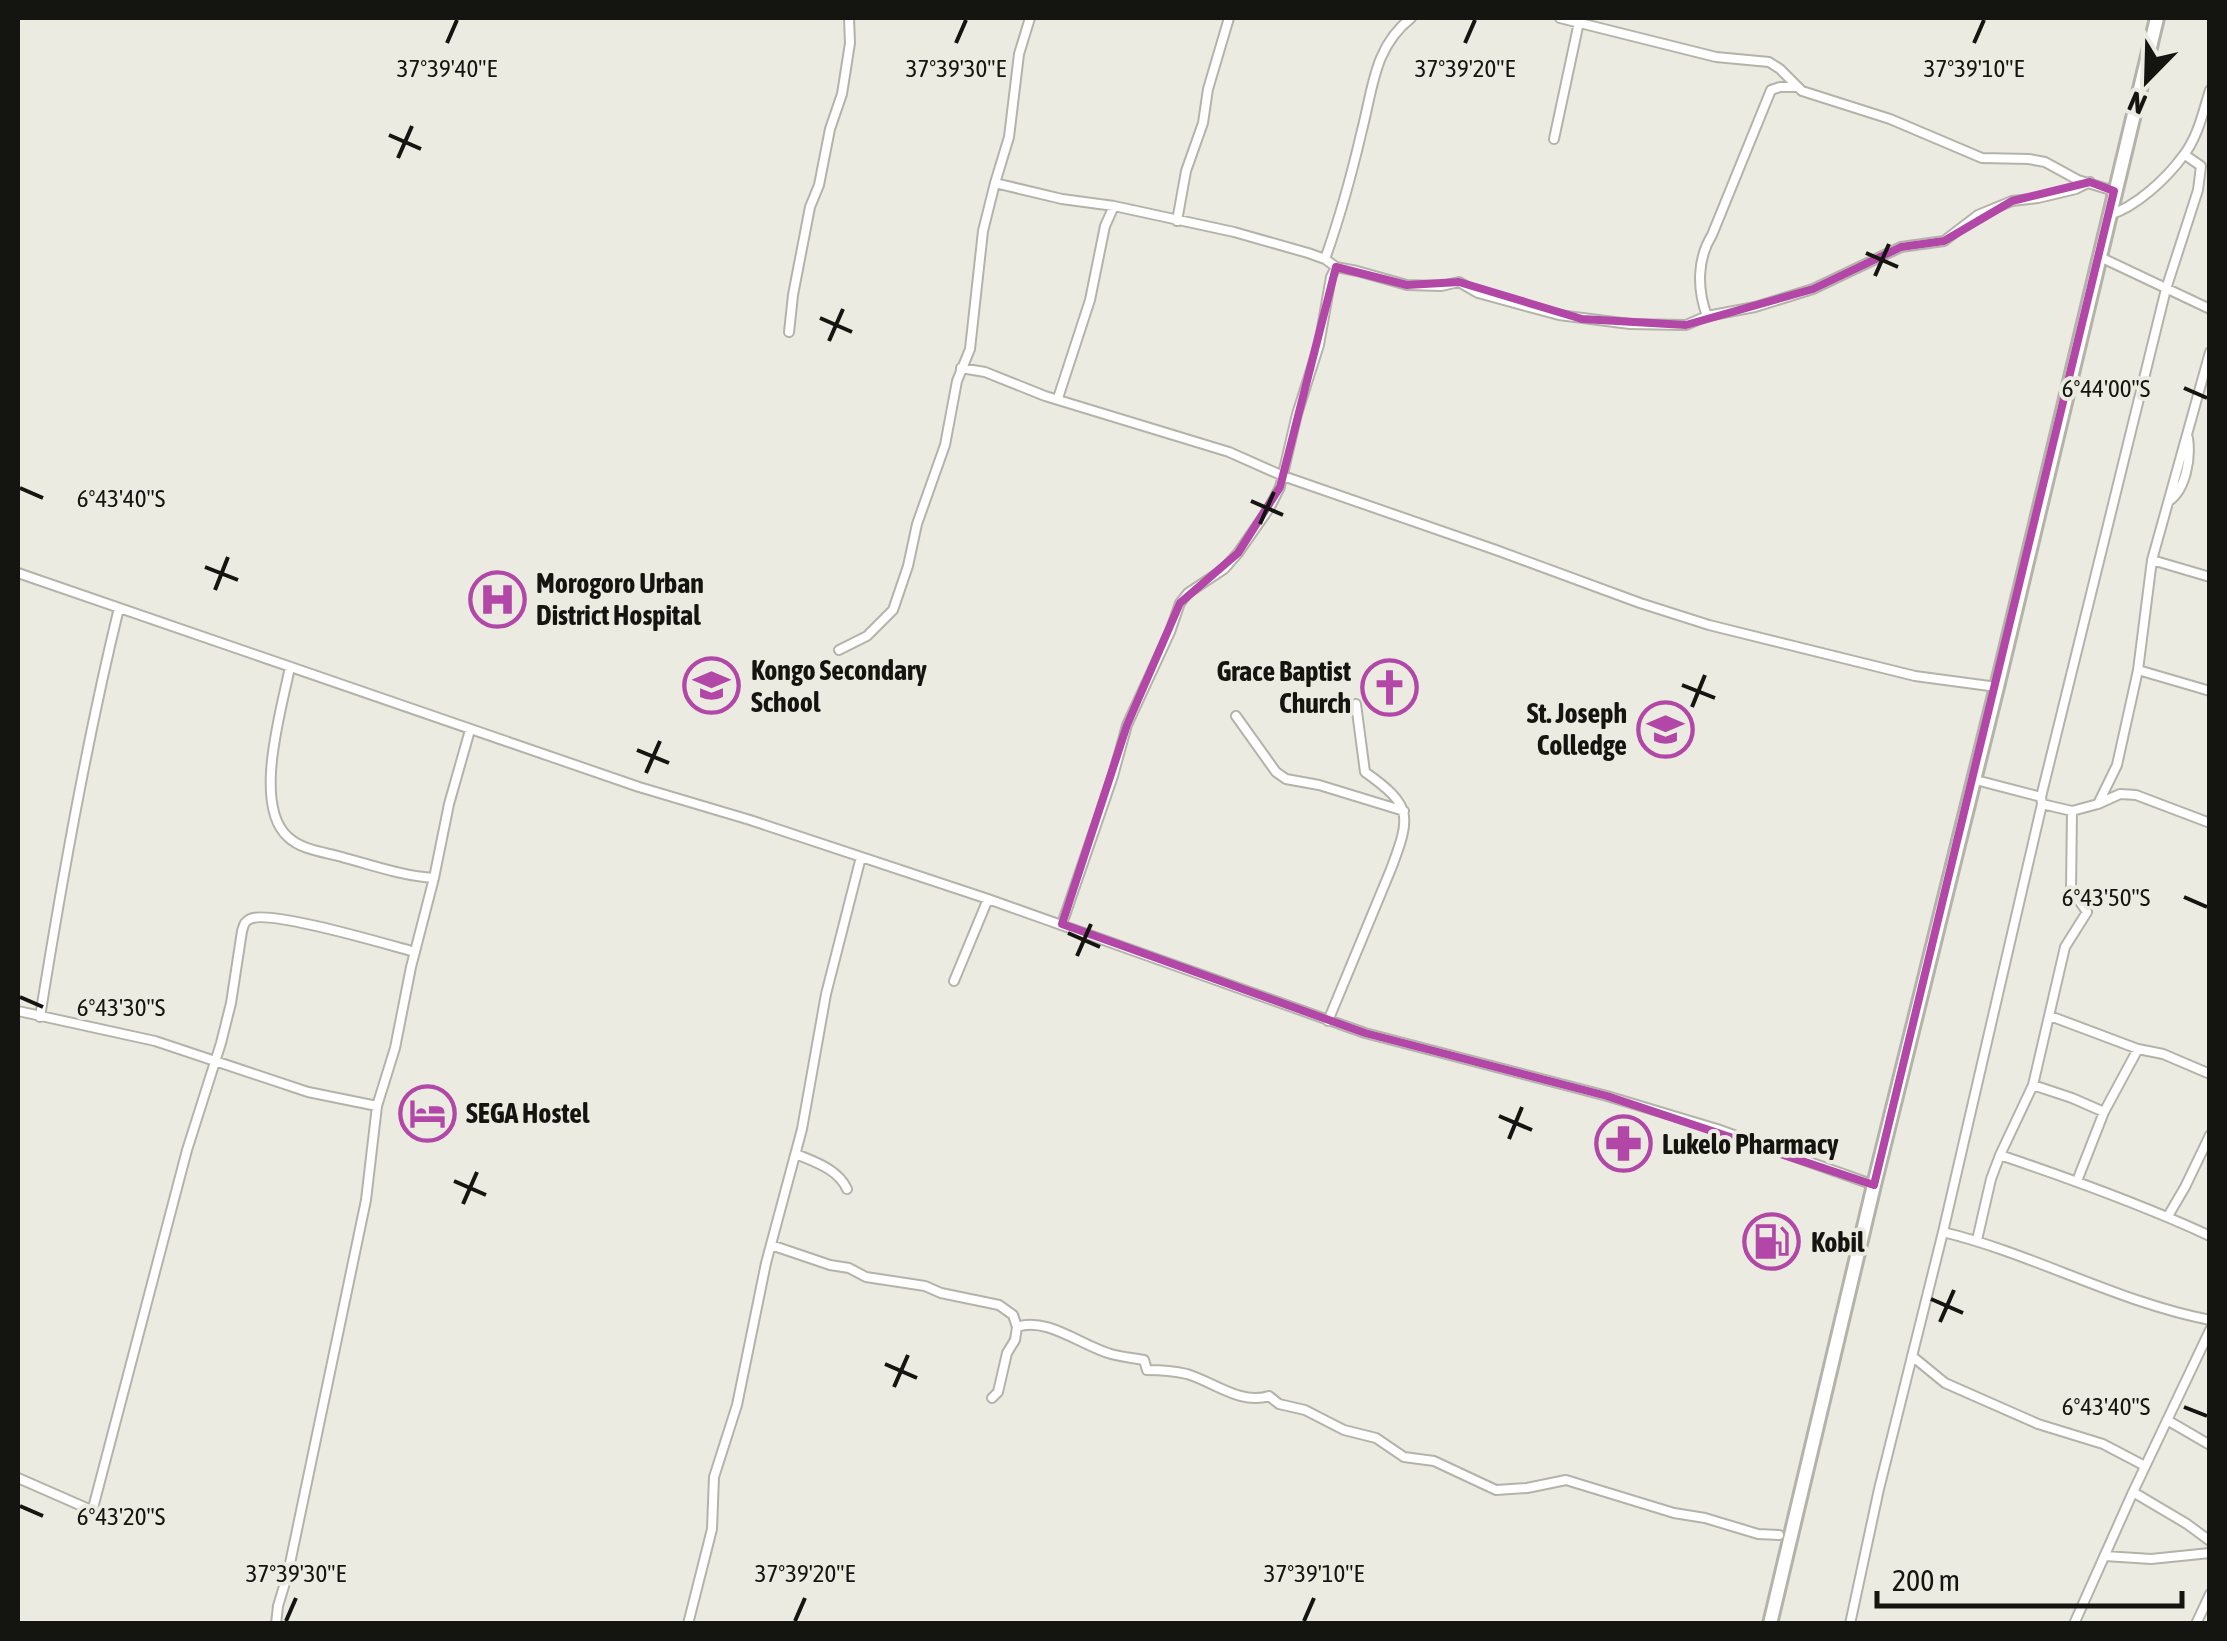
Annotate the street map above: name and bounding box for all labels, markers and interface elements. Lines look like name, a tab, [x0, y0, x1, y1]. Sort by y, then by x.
north arrow	[2097, 30, 2197, 130]
text: 37°39'40"E	[397, 54, 497, 82]
text: 37°39'30"E	[906, 54, 1006, 82]
text: 37°39'20"E	[1415, 54, 1515, 82]
text: 37°39'10"E	[1924, 54, 2024, 82]
text: N	[2123, 85, 2151, 121]
text: 6°44'00"S	[2062, 374, 2150, 402]
text: 6°43'40"S	[77, 484, 165, 512]
place label: Morogoro Urban District Hospital	[536, 567, 704, 631]
hospital icon: Morogoro Urban District Hospital	[467, 569, 527, 629]
place label: Kongo Secondary School	[751, 654, 927, 718]
place label: Grace Baptist Church	[1217, 655, 1351, 719]
school or university icon: Kongo Secondary School	[682, 656, 742, 716]
church icon: Grace Baptist Church	[1360, 657, 1420, 717]
place label: St. Joseph Colledge	[1527, 697, 1627, 761]
school or university icon: St. Joseph Colledge	[1636, 699, 1696, 759]
text: 6°43'50"S	[2062, 883, 2150, 911]
text: 6°43'30"S	[77, 993, 165, 1021]
hotel icon: SEGA Hostel	[397, 1083, 457, 1143]
place label: SEGA Hostel	[466, 1097, 590, 1129]
pharmacy icon: Lukelo Pharmacy	[1593, 1114, 1653, 1174]
place label: Lukelo Pharmacy	[1662, 1128, 1839, 1160]
fuel station icon: Kobil	[1742, 1212, 1802, 1272]
place label: Kobil	[1811, 1226, 1865, 1258]
text: 6°43'40"S	[2062, 1392, 2150, 1420]
text: 6°43'20"S	[77, 1502, 165, 1530]
scale bar	[1877, 1546, 2182, 1608]
text: 37°39'30"E	[246, 1559, 346, 1587]
text: 37°39'20"E	[755, 1559, 855, 1587]
text: 37°39'10"E	[1264, 1559, 1364, 1587]
text: 200 m	[1892, 1563, 1960, 1597]

